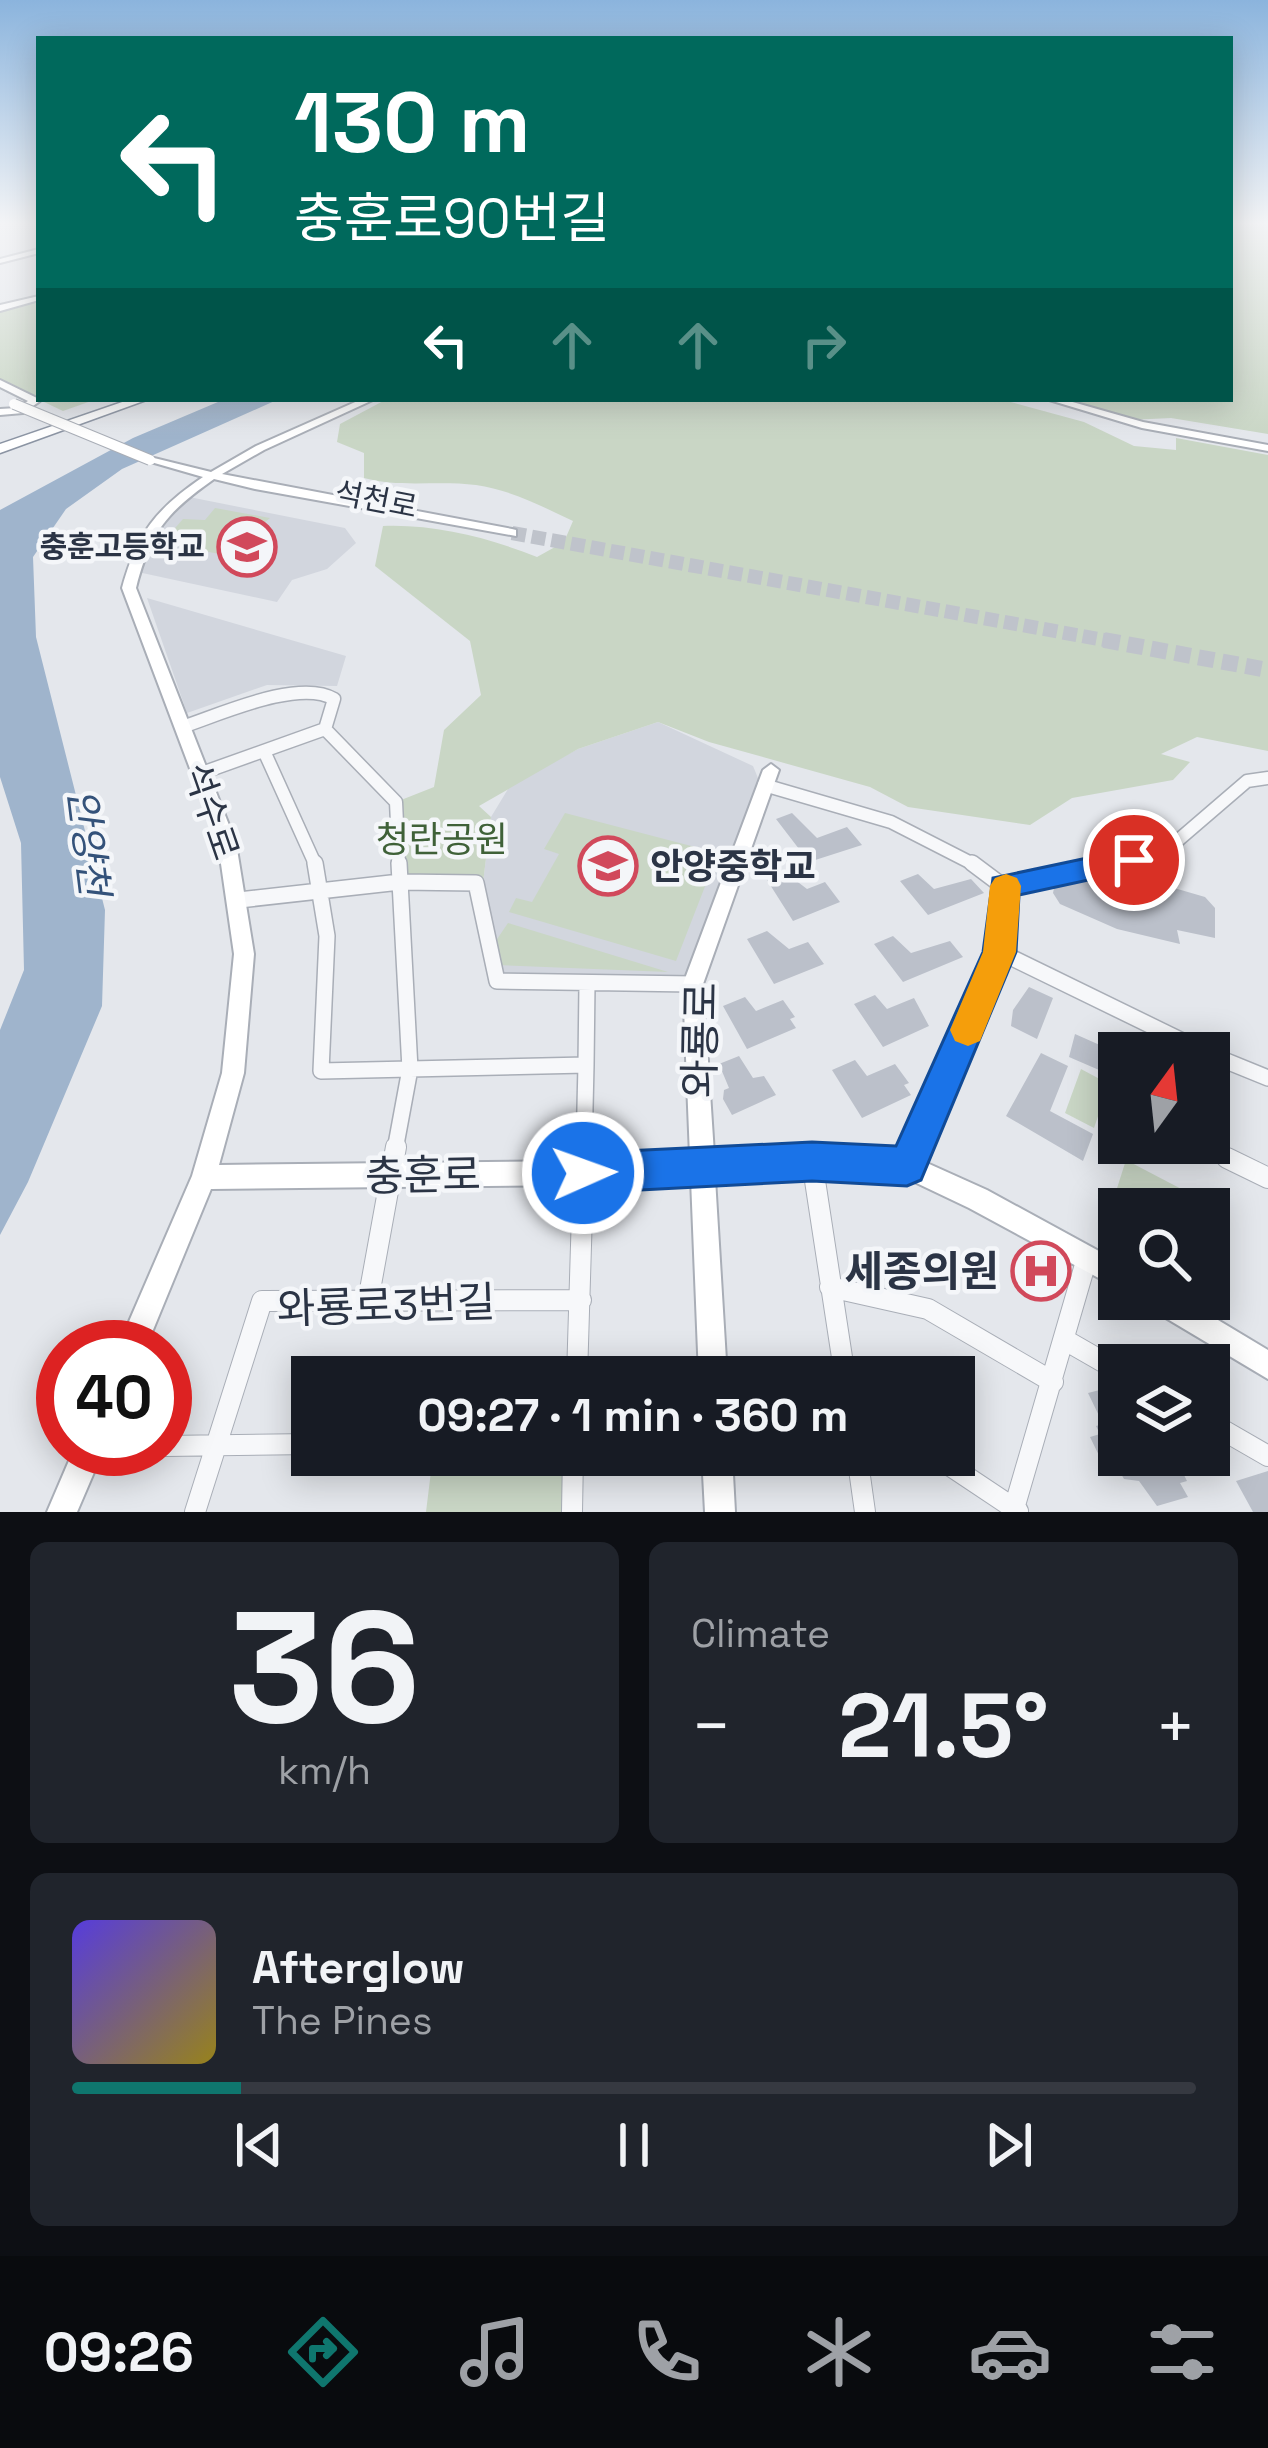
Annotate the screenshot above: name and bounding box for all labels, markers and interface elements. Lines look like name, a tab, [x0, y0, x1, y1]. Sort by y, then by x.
text: 130 m	[294, 69, 531, 177]
icon: left	[96, 84, 252, 240]
text: 충훈로90번길	[294, 184, 610, 253]
icon: left	[413, 312, 479, 378]
icon: ahead	[539, 312, 605, 378]
icon: ahead	[665, 312, 731, 378]
icon: right	[791, 312, 857, 378]
street label: 석천로	[332, 472, 420, 527]
school or university icon: 충훈고등학교	[216, 516, 278, 578]
place label: 충훈고등학교	[39, 527, 205, 566]
street label: 석수로	[173, 757, 249, 866]
water label: 안양천	[58, 786, 120, 903]
pin	[1083, 809, 1185, 911]
park label: 청란공원	[376, 817, 508, 863]
icon: arrive	[1101, 827, 1167, 893]
school or university icon: 안양중학교	[577, 835, 639, 897]
place label: 안양중학교	[650, 844, 816, 890]
street label: 와룡로	[673, 982, 728, 1098]
north arrow	[1098, 1032, 1230, 1164]
map controls	[1098, 1032, 1230, 1476]
position arrow	[520, 1110, 646, 1236]
street label: 충훈로	[365, 1148, 481, 1203]
button: search	[1098, 1188, 1230, 1320]
hospital icon: 세종의원	[1010, 1240, 1072, 1302]
place label: 세종의원	[844, 1245, 999, 1298]
street label: 와룡로3번길	[276, 1275, 496, 1336]
speed limit sign: 40	[36, 1320, 192, 1476]
button: layers	[1098, 1344, 1230, 1476]
text: 09:27 · 1 min · 360 m	[417, 1387, 849, 1444]
text: 36	[229, 1568, 420, 1768]
text: Climate	[691, 1609, 830, 1658]
text: 21.5°	[838, 1668, 1049, 1783]
text: −	[691, 1684, 732, 1768]
text: +	[1155, 1684, 1196, 1768]
text: km/h	[278, 1746, 371, 1795]
text: Afterglow	[252, 1939, 465, 1996]
text: The Pines	[252, 1996, 433, 2045]
icon: previous	[226, 2112, 292, 2178]
icon: pause	[601, 2112, 667, 2178]
icon: next	[976, 2112, 1042, 2178]
icon: directions	[281, 2310, 365, 2394]
icon: music	[453, 2310, 537, 2394]
icon: phone	[625, 2310, 709, 2394]
icon: climate	[797, 2310, 881, 2394]
icon: car	[968, 2310, 1052, 2394]
icon: filters	[1140, 2310, 1224, 2394]
text: 09:26	[44, 2318, 194, 2387]

